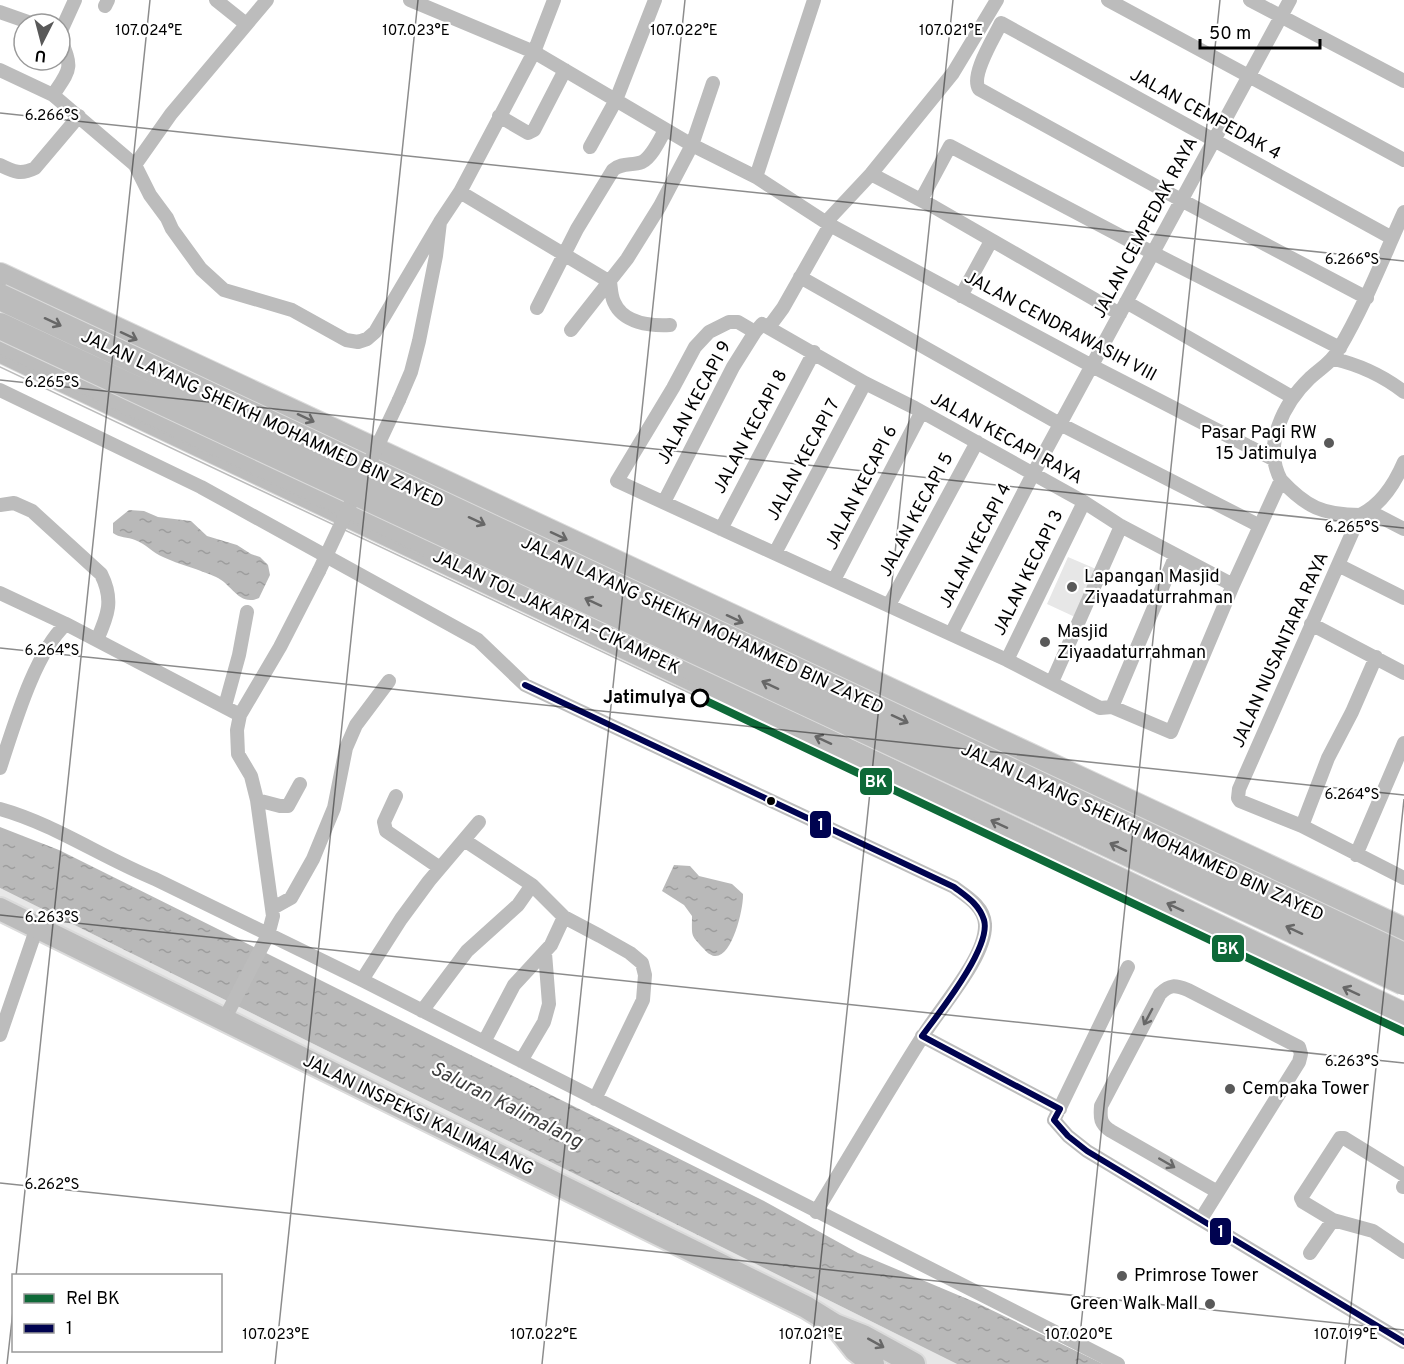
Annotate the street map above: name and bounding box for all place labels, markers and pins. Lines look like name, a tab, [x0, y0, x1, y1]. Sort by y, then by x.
place label: Pasar Pagi RW 15 Jatimulya	[1201, 422, 1317, 466]
marker: Pasar Pagi RW 15 Jatimulya	[1322, 436, 1336, 450]
place label: Lapangan Masjid Ziyaadaturrahman	[1084, 566, 1233, 610]
marker: Lapangan Masjid Ziyaadaturrahman	[1065, 580, 1079, 594]
place label: Masjid Ziyaadaturrahman	[1057, 621, 1206, 665]
marker: Masjid Ziyaadaturrahman	[1038, 635, 1052, 649]
place label: Jatimulya	[603, 687, 686, 710]
marker: Jatimulya	[691, 689, 709, 707]
unlabelled marker	[765, 795, 777, 807]
place label: Cempaka Tower	[1242, 1078, 1369, 1101]
marker: Cempaka Tower	[1223, 1082, 1237, 1096]
place label: Primrose Tower	[1134, 1265, 1258, 1288]
marker: Primrose Tower	[1115, 1269, 1129, 1283]
place label: Green Walk Mall	[1070, 1293, 1198, 1316]
marker: Green Walk Mall	[1203, 1297, 1217, 1311]

